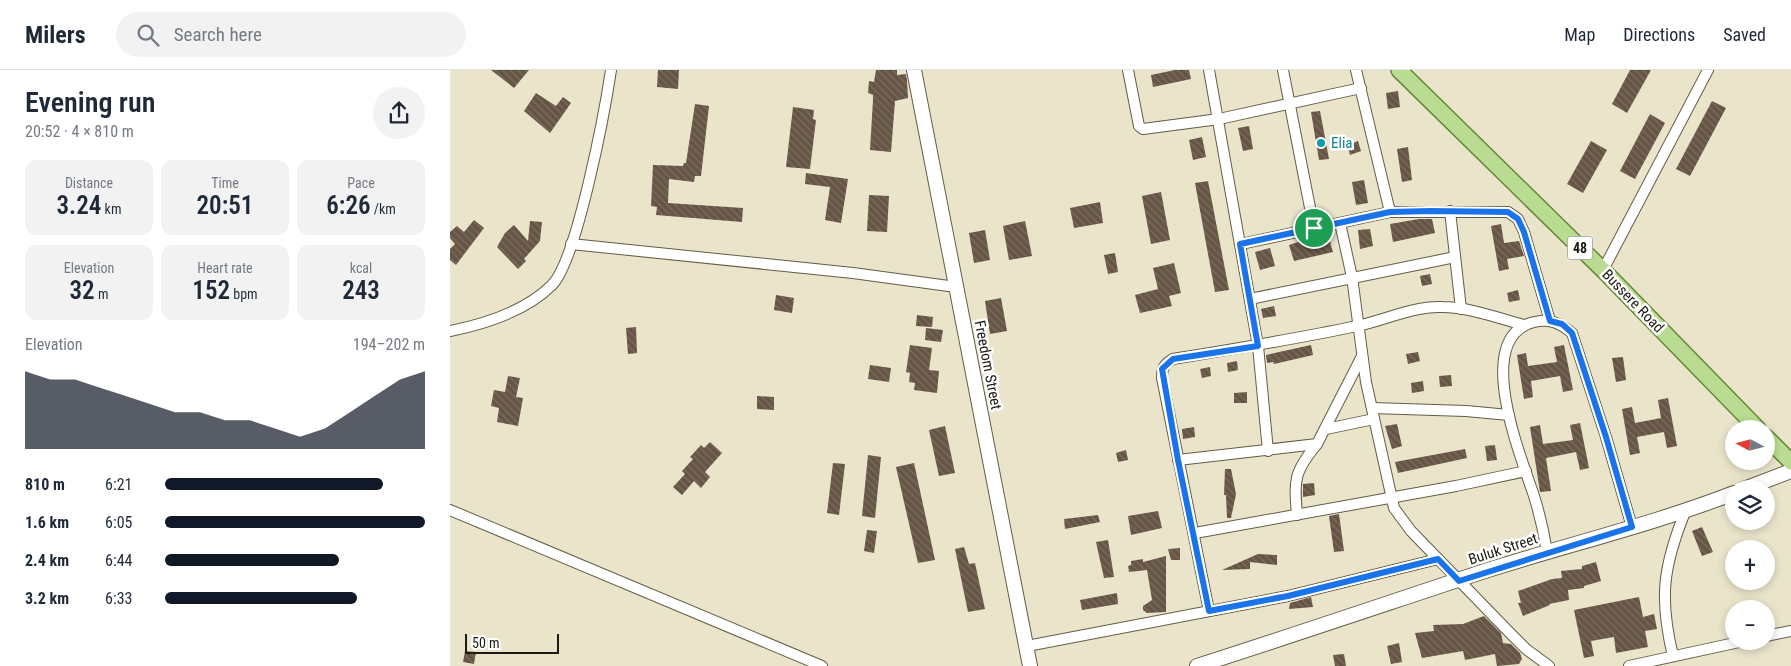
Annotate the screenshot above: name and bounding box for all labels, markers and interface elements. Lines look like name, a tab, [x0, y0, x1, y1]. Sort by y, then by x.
search box	[116, 12, 466, 57]
text: Milers	[25, 21, 86, 49]
icon: search	[134, 21, 162, 49]
text: Search here	[174, 23, 262, 46]
text: Map	[1564, 24, 1595, 45]
text: Directions	[1623, 24, 1695, 45]
text: Saved	[1723, 24, 1766, 45]
text: Evening run	[25, 86, 155, 119]
button: share	[373, 87, 425, 139]
text: 20:52 · 4 × 810 m	[25, 122, 134, 141]
place label: Elia	[1331, 134, 1353, 152]
marker: Elia	[1315, 137, 1327, 149]
text: Distance	[65, 175, 113, 191]
text: Time	[211, 175, 239, 191]
text: Pace	[347, 175, 375, 191]
text: 3.24	[57, 191, 101, 220]
text: 20:51	[197, 191, 253, 220]
text: 6:26	[326, 191, 371, 220]
text: km	[101, 201, 121, 217]
text: /km	[371, 201, 396, 217]
pin	[1293, 207, 1335, 249]
icon: arrive	[1300, 214, 1328, 242]
road number: 48	[1568, 237, 1592, 260]
text: Elevation	[64, 260, 114, 276]
text: Heart rate	[197, 260, 253, 276]
text: kcal	[350, 260, 372, 276]
street label: Bussere Road	[1598, 266, 1668, 336]
text: 32	[70, 276, 95, 305]
text: 152	[192, 276, 230, 305]
text: 243	[342, 276, 380, 305]
text: m	[95, 286, 108, 302]
text: bpm	[230, 286, 258, 302]
street label: Freedom Street	[971, 319, 1005, 411]
text: Elevation	[25, 335, 83, 354]
text: 194–202 m	[353, 335, 425, 354]
north arrow	[1725, 420, 1775, 470]
map controls	[1725, 420, 1775, 650]
text: 810 m	[25, 475, 65, 494]
text: 6:21	[105, 475, 132, 494]
button: layers	[1725, 480, 1775, 530]
text: 1.6 km	[25, 513, 69, 532]
text: 6:05	[105, 513, 132, 532]
street label: Buluk Street	[1466, 529, 1540, 569]
button: +	[1725, 540, 1775, 590]
text: 2.4 km	[25, 551, 69, 570]
text: 6:44	[105, 551, 132, 570]
text: 3.2 km	[25, 589, 69, 608]
text: 6:33	[105, 589, 132, 608]
button: −	[1725, 600, 1775, 650]
scale bar	[465, 631, 559, 654]
text: 50 m	[472, 635, 500, 651]

